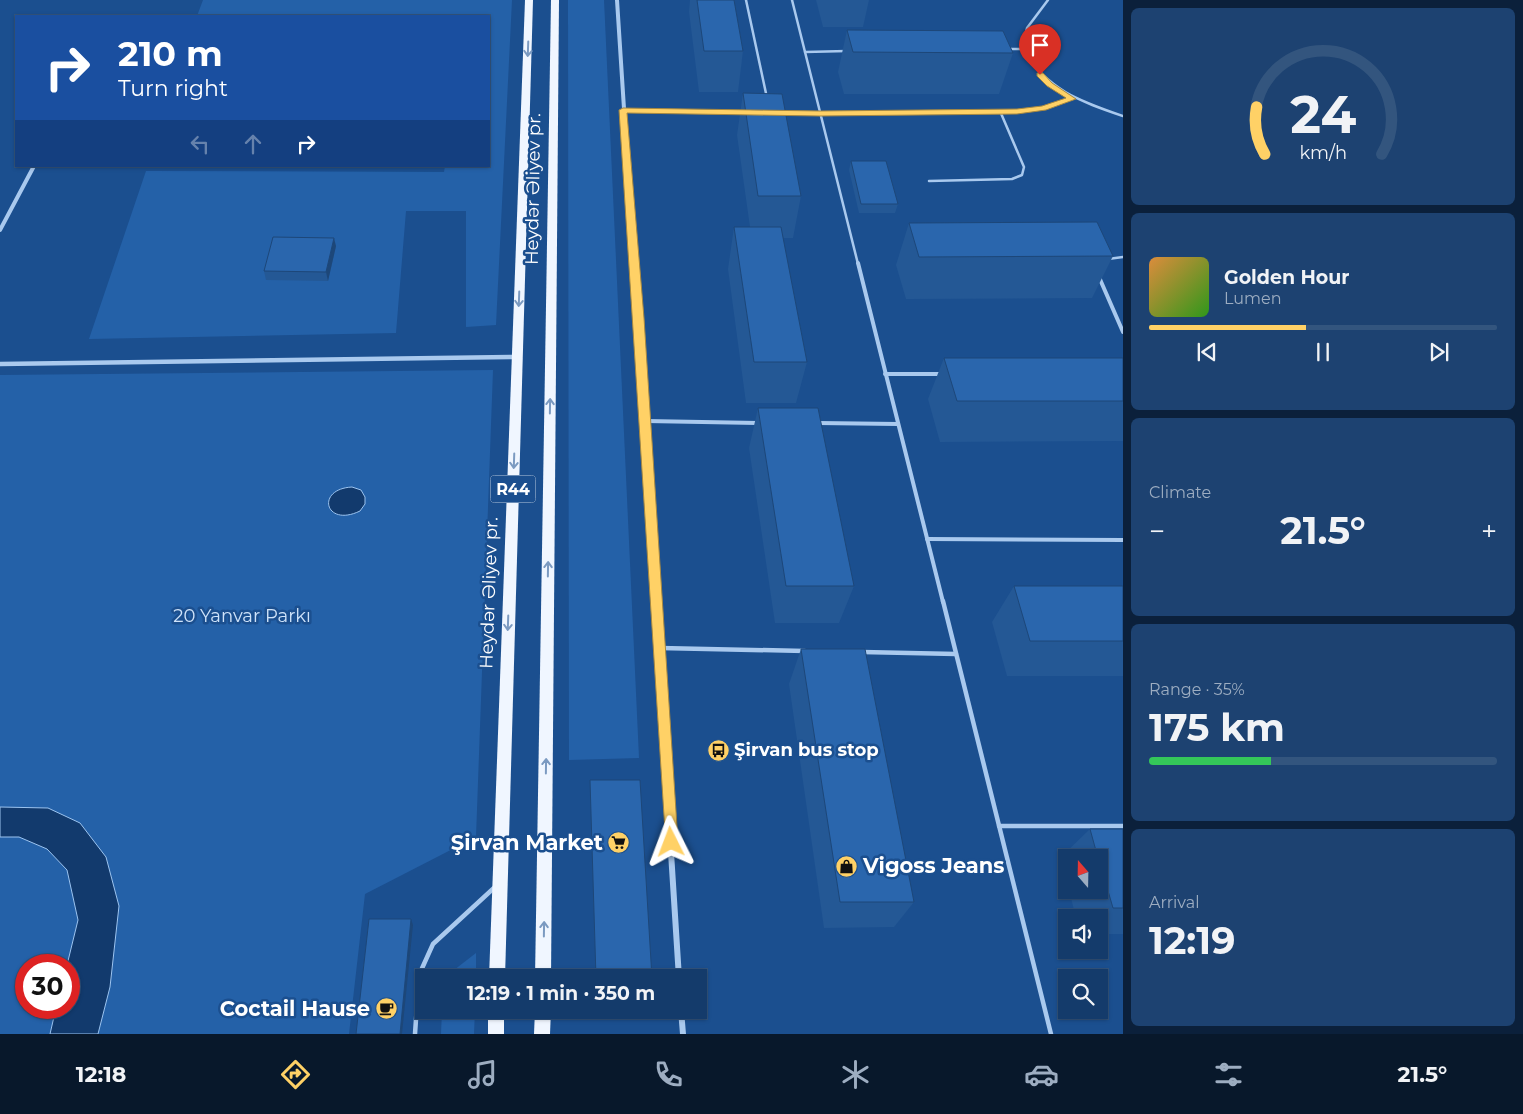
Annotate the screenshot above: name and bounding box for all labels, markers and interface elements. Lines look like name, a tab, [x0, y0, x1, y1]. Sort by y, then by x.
pin	[1019, 24, 1061, 75]
icon: arrive	[1026, 31, 1054, 59]
text: 210 m	[118, 32, 223, 75]
icon: right	[35, 35, 100, 100]
one-way arrow	[523, 40, 532, 56]
text: Turn right	[118, 75, 228, 102]
text: 24	[1290, 83, 1356, 146]
street label: Heydər Əliyev pr.	[521, 113, 545, 265]
icon: left	[186, 130, 214, 158]
icon: ahead	[239, 130, 267, 158]
icon: right	[292, 130, 320, 158]
text: km/h	[1299, 142, 1347, 163]
text: Golden Hour	[1224, 266, 1350, 289]
text: Lumen	[1224, 289, 1282, 308]
one-way arrow	[514, 290, 524, 306]
icon: previous	[1193, 338, 1221, 366]
icon: pause	[1309, 338, 1337, 366]
icon: next	[1425, 338, 1453, 366]
one-way arrow	[546, 399, 555, 415]
one-way arrow	[509, 453, 518, 469]
road number: R44	[490, 476, 536, 502]
text: Climate	[1149, 483, 1211, 502]
text: 21.5°	[1280, 507, 1366, 554]
text: −	[1149, 514, 1165, 548]
text: +	[1481, 514, 1497, 548]
street label: Heydər Əliyev pr.	[475, 517, 503, 669]
one-way arrow	[544, 561, 553, 577]
park label: 20 Yanvar Parkı	[173, 605, 311, 627]
one-way arrow	[504, 615, 513, 631]
text: Range · 35%	[1149, 680, 1245, 699]
text: 175 km	[1149, 704, 1285, 751]
bus stop icon: Şirvan bus stop	[706, 738, 730, 762]
place label: Şirvan bus stop	[734, 739, 879, 761]
one-way arrow	[541, 759, 551, 775]
position arrow	[644, 815, 696, 867]
place label: Şirvan Market	[451, 830, 603, 855]
supermarket icon: Şirvan Market	[607, 831, 631, 855]
north arrow	[1058, 849, 1108, 899]
map controls	[1058, 849, 1108, 1019]
place label: Vigoss Jeans	[862, 853, 1005, 878]
shop icon: Vigoss Jeans	[835, 854, 859, 878]
text: Arrival	[1149, 893, 1199, 912]
button: sound	[1058, 909, 1108, 959]
text: 12:19	[1149, 917, 1235, 964]
one-way arrow	[539, 921, 549, 938]
speed limit sign: 30	[15, 954, 80, 1019]
button: search	[1058, 969, 1108, 1019]
text: 12:19 · 1 min · 350 m	[467, 982, 655, 1005]
place label: Coctail Hause	[220, 996, 370, 1021]
cafe icon: Coctail Hause	[374, 997, 398, 1021]
icon: directions	[278, 1057, 313, 1092]
icon: music	[465, 1057, 500, 1092]
icon: phone	[651, 1057, 686, 1092]
icon: climate	[838, 1057, 873, 1092]
icon: car	[1024, 1057, 1059, 1092]
icon: filters	[1211, 1057, 1246, 1092]
text: 12:18	[76, 1061, 126, 1088]
text: 21.5°	[1398, 1061, 1447, 1088]

